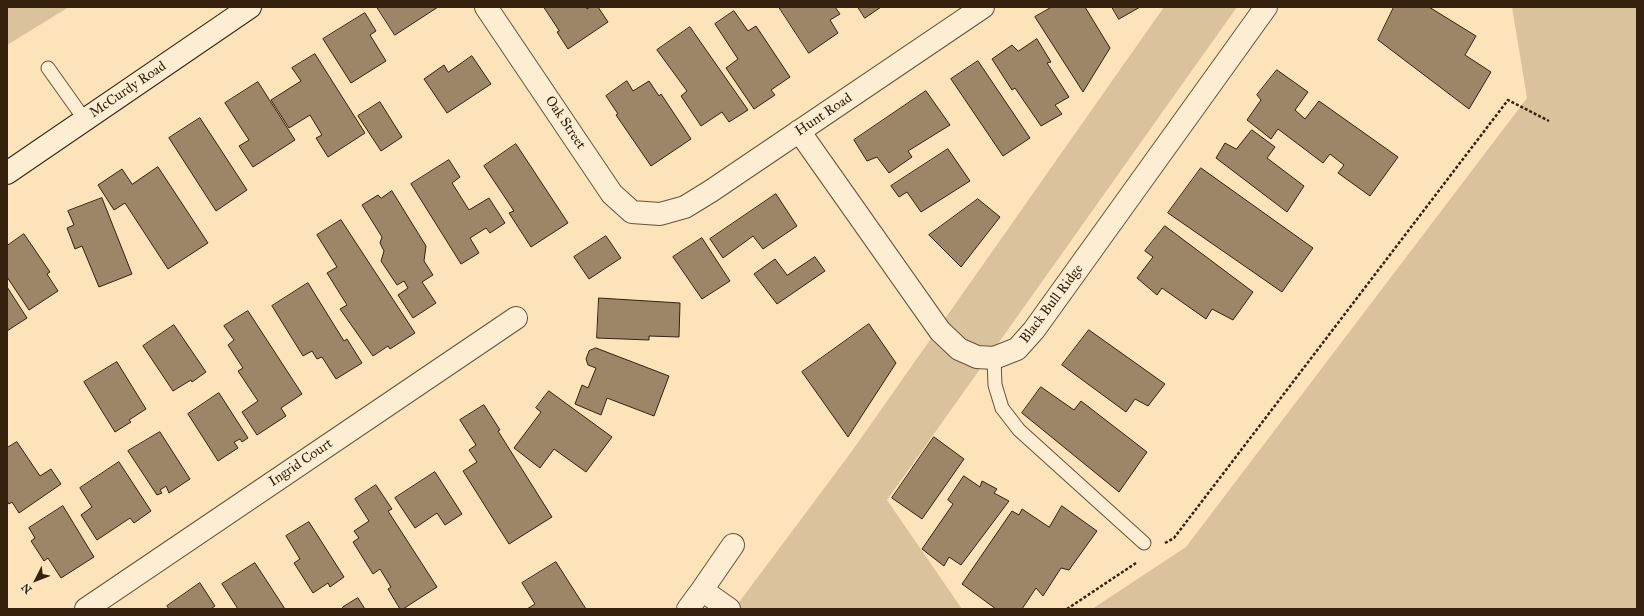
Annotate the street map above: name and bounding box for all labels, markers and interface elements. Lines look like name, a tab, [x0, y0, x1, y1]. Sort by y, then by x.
street label: McCurdy Road	[87, 58, 169, 122]
street label: Hunt Road	[792, 90, 856, 140]
street label: Oak Street	[541, 93, 589, 153]
street label: Black Bull Ridge	[1017, 261, 1087, 347]
street label: Ingrid Court	[266, 435, 336, 491]
north arrow	[16, 560, 56, 600]
text: N	[19, 581, 35, 596]

